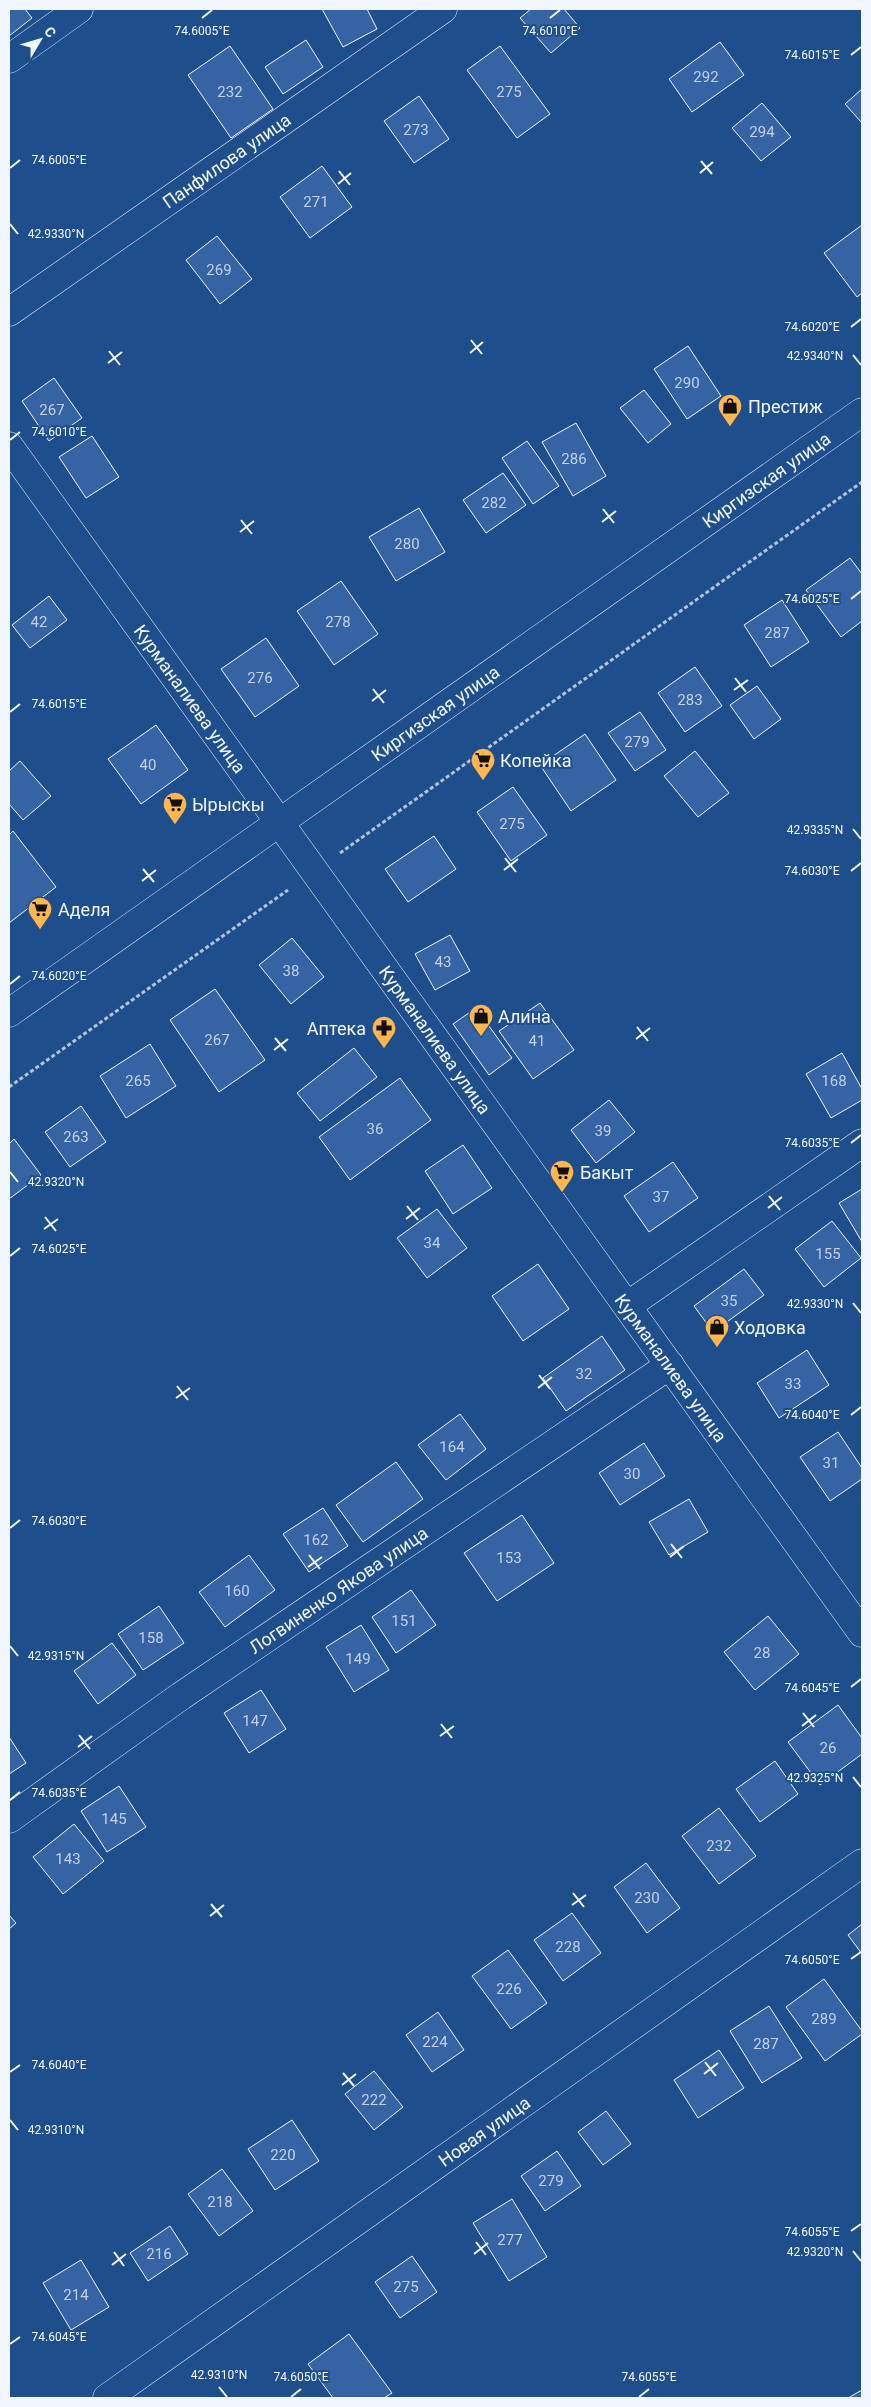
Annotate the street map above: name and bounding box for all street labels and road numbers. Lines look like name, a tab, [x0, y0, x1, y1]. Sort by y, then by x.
street label: Панфилова улица	[158, 108, 294, 212]
street label: Киргизская улица	[698, 427, 834, 532]
street label: Курманалиева улица	[130, 620, 251, 777]
street label: Киргизская улица	[367, 661, 503, 765]
street label: Курманалиева улица	[375, 961, 496, 1118]
street label: Курманалиева улица	[611, 1289, 732, 1446]
street label: Логвиненко Якова улица	[245, 1522, 431, 1658]
street label: Новая улица	[434, 2091, 534, 2170]

